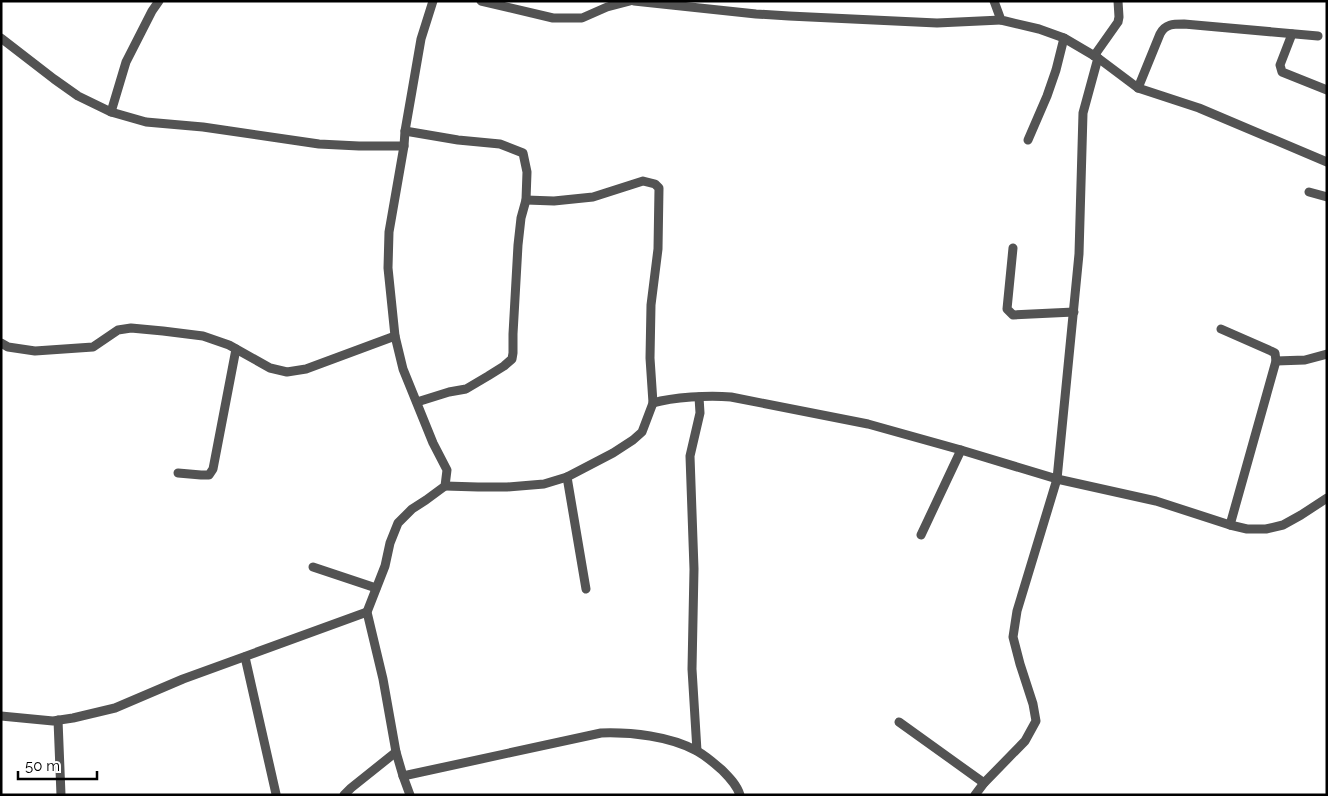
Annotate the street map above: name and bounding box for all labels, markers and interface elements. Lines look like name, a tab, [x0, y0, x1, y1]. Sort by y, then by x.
scale bar	[18, 748, 96, 780]
text: 50 m	[25, 757, 60, 775]

